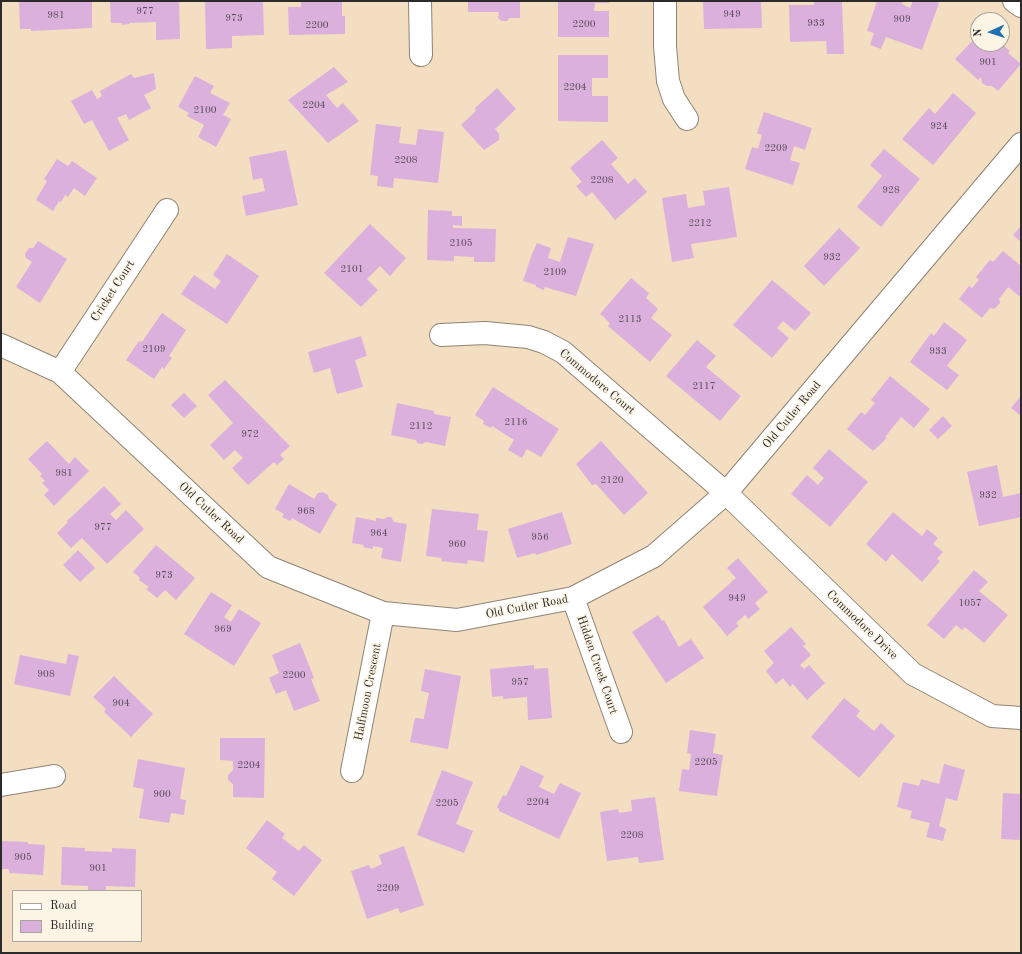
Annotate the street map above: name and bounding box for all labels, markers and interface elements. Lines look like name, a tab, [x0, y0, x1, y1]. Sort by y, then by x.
house number: 977	[136, 5, 154, 17]
house number: 949	[723, 8, 741, 20]
house number: 981	[47, 9, 65, 21]
house number: 973	[225, 12, 243, 24]
north arrow	[970, 12, 1010, 52]
house number: 909	[893, 13, 911, 25]
house number: 933	[807, 17, 825, 29]
house number: 2200	[572, 18, 596, 30]
house number: 2200	[305, 19, 329, 31]
text: N	[973, 28, 984, 37]
house number: 901	[979, 56, 997, 68]
house number: 2204	[563, 81, 587, 93]
house number: 2204	[302, 99, 326, 111]
house number: 2100	[193, 104, 217, 116]
house number: 924	[930, 120, 948, 132]
house number: 2209	[764, 142, 788, 154]
house number: 2208	[394, 154, 418, 166]
house number: 2208	[590, 174, 614, 186]
house number: 928	[882, 184, 900, 196]
house number: 2212	[688, 217, 712, 229]
house number: 2105	[449, 237, 473, 249]
house number: 932	[823, 251, 841, 263]
street label: Cricket Court	[88, 258, 138, 324]
house number: 2101	[340, 263, 364, 275]
house number: 2109	[543, 266, 567, 278]
house number: 2113	[618, 313, 642, 325]
house number: 2109	[142, 343, 166, 355]
house number: 933	[929, 345, 947, 357]
street label: Commodore Court	[556, 346, 638, 418]
street label: Old Cutler Road	[760, 378, 824, 452]
house number: 2117	[692, 380, 716, 392]
house number: 2116	[504, 416, 528, 428]
house number: 2112	[409, 420, 433, 432]
house number: 972	[241, 428, 259, 440]
house number: 981	[55, 467, 73, 479]
house number: 2120	[600, 474, 624, 486]
street label: Old Cutler Road	[175, 479, 247, 547]
house number: 932	[979, 489, 997, 501]
house number: 968	[297, 505, 315, 517]
house number: 977	[94, 521, 112, 533]
house number: 964	[370, 527, 388, 539]
house number: 956	[531, 531, 549, 543]
house number: 960	[448, 538, 466, 550]
house number: 973	[155, 569, 173, 581]
street label: Commodore Drive	[823, 587, 901, 663]
street label: Old Cutler Road	[485, 592, 569, 622]
house number: 949	[728, 592, 746, 604]
house number: 1057	[958, 597, 982, 609]
street label: Hidden Creek Court	[573, 614, 621, 716]
house number: 969	[214, 623, 232, 635]
street label: Halfmoon Crescent	[351, 642, 385, 742]
house number: 908	[37, 668, 55, 680]
house number: 2200	[282, 669, 306, 681]
house number: 957	[511, 676, 529, 688]
house number: 904	[112, 697, 130, 709]
house number: 2205	[694, 756, 718, 768]
house number: 2204	[237, 759, 261, 771]
house number: 900	[153, 788, 171, 800]
house number: 2204	[526, 796, 550, 808]
house number: 2205	[435, 797, 459, 809]
house number: 2208	[620, 829, 644, 841]
house number: 905	[14, 851, 32, 863]
house number: 901	[89, 862, 107, 874]
house number: 2209	[376, 882, 400, 894]
legend	[12, 890, 142, 942]
text: Road	[50, 900, 77, 912]
text: Building	[50, 920, 94, 932]

